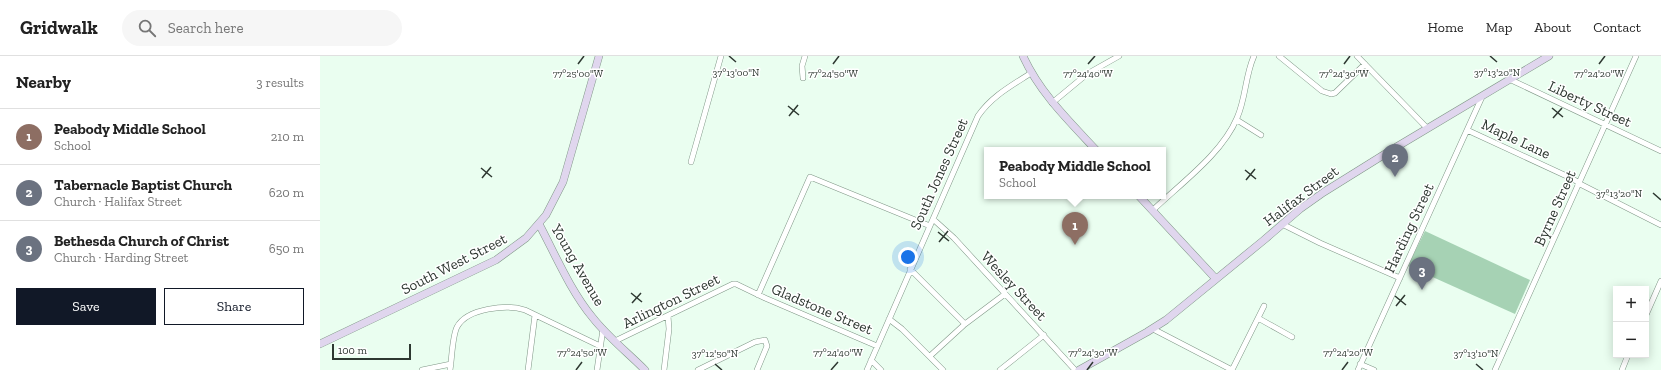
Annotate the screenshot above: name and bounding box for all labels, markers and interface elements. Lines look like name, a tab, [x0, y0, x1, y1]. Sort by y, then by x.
search box	[122, 10, 402, 46]
text: Gridwalk	[20, 16, 98, 39]
icon: search	[136, 17, 158, 39]
text: Search here	[168, 19, 244, 37]
text: Home	[1428, 19, 1464, 36]
text: Map	[1486, 19, 1512, 36]
text: About	[1534, 19, 1571, 36]
text: Contact	[1593, 19, 1641, 36]
text: 37°13'00"N	[713, 67, 760, 79]
text: 37°13'20"N	[1474, 67, 1521, 79]
text: 77°25'00"W	[553, 68, 604, 80]
text: 77°24'50"W	[808, 68, 858, 80]
text: 77°24'40"W	[1063, 68, 1113, 80]
text: 77°24'30"W	[1319, 68, 1369, 80]
text: 77°24'20"W	[1574, 68, 1624, 80]
text: Nearby	[16, 72, 71, 92]
text: 3 results	[256, 75, 304, 90]
street label: Liberty Street	[1546, 77, 1635, 131]
street label: South Jones Street	[906, 115, 972, 233]
street label: Maple Lane	[1479, 115, 1553, 163]
text: Peabody Middle School	[54, 120, 206, 138]
text: 1	[26, 129, 32, 144]
text: 210 m	[271, 129, 304, 144]
text: School	[54, 138, 91, 153]
pin: 2	[1382, 144, 1408, 177]
popup	[984, 147, 1166, 199]
text: Peabody Middle School	[999, 157, 1151, 175]
street label: Halifax Street	[1260, 162, 1342, 230]
street label: Byrne Street	[1530, 167, 1580, 249]
text: School	[999, 175, 1036, 190]
text: Tabernacle Baptist Church	[54, 176, 232, 194]
street label: Harding Street	[1380, 180, 1438, 276]
text: 2	[26, 185, 32, 200]
text: 620 m	[269, 185, 304, 200]
text: 37°13'20"N	[1596, 188, 1643, 200]
text: Church · Halifax Street	[54, 194, 182, 209]
pin: 1	[1062, 212, 1088, 245]
street label: Young Avenue	[547, 220, 609, 309]
street label: South West Street	[398, 229, 510, 298]
text: Bethesda Church of Christ	[54, 232, 229, 250]
text: 3	[26, 241, 32, 256]
text: 650 m	[269, 241, 304, 256]
your location	[898, 247, 918, 267]
street label: Wesley Street	[977, 248, 1051, 325]
text: Church · Harding Street	[54, 250, 188, 265]
pin: 3	[1409, 257, 1435, 290]
street label: Arlington Street	[620, 270, 723, 332]
street label: Gladstone Street	[769, 280, 876, 339]
map controls	[1613, 286, 1649, 358]
button: +	[1613, 286, 1649, 322]
button: Save	[16, 288, 156, 325]
button: Share	[164, 288, 304, 325]
button: −	[1613, 322, 1649, 358]
scale bar	[332, 342, 411, 361]
text: 100 m	[338, 344, 367, 357]
text: 77°24'50"W	[557, 347, 607, 359]
text: 77°24'40"W	[813, 347, 863, 359]
text: 77°24'30"W	[1068, 347, 1118, 359]
text: 77°24'20"W	[1323, 347, 1373, 359]
text: 37°12'50"N	[692, 348, 739, 360]
text: 37°13'10"N	[1454, 348, 1499, 360]

